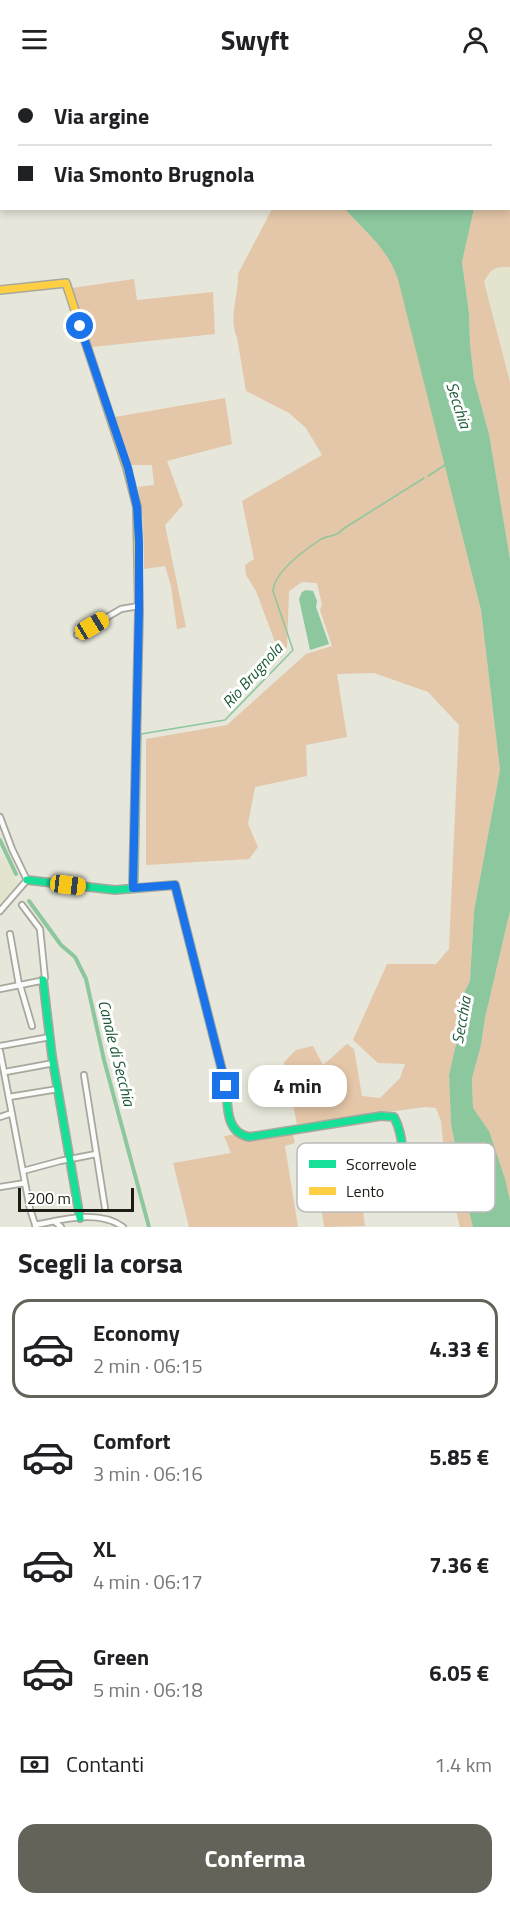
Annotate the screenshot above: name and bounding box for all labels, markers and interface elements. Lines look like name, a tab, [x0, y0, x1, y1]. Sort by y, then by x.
text: Swyft	[221, 19, 289, 60]
icon: menu	[18, 23, 51, 56]
icon: person	[459, 23, 492, 56]
text: Via argine	[54, 99, 149, 133]
text: Via Smonto Brugnola	[54, 157, 254, 191]
route start	[66, 312, 93, 339]
water label: Secchia	[440, 379, 478, 432]
car	[72, 609, 112, 643]
water label: Rio Brugnola	[216, 636, 289, 713]
car	[49, 874, 87, 896]
water label: Secchia	[445, 994, 477, 1045]
water label: Canale di Secchia	[92, 997, 142, 1110]
callout: 4 min	[247, 1065, 346, 1107]
text: 4 min	[273, 1070, 322, 1101]
route end	[212, 1072, 239, 1099]
legend	[297, 1143, 495, 1212]
text: Scorrevole	[346, 1152, 417, 1176]
text: Lento	[346, 1179, 384, 1203]
scale bar	[18, 1185, 134, 1212]
text: 200 m	[27, 1186, 71, 1210]
text: Scegli la corsa	[18, 1242, 183, 1283]
text: Economy	[93, 1316, 180, 1350]
icon: car	[21, 1322, 75, 1376]
text: 4.33 €	[429, 1332, 489, 1366]
text: 2 min · 06:15	[93, 1350, 203, 1381]
text: Comfort	[93, 1424, 171, 1458]
icon: car	[21, 1430, 75, 1484]
text: 5.85 €	[429, 1440, 489, 1474]
text: 3 min · 06:16	[93, 1458, 203, 1489]
text: XL	[93, 1532, 116, 1566]
icon: car	[21, 1538, 75, 1592]
text: 7.36 €	[429, 1548, 489, 1582]
text: 4 min · 06:17	[93, 1566, 203, 1597]
text: Green	[93, 1640, 149, 1674]
icon: car	[21, 1646, 75, 1700]
text: 6.05 €	[429, 1656, 489, 1690]
text: 5 min · 06:18	[93, 1674, 203, 1705]
text: Contanti	[66, 1747, 144, 1781]
icon: cash	[18, 1748, 51, 1781]
text: 1.4 km	[435, 1749, 492, 1780]
button: Conferma	[18, 1824, 492, 1893]

